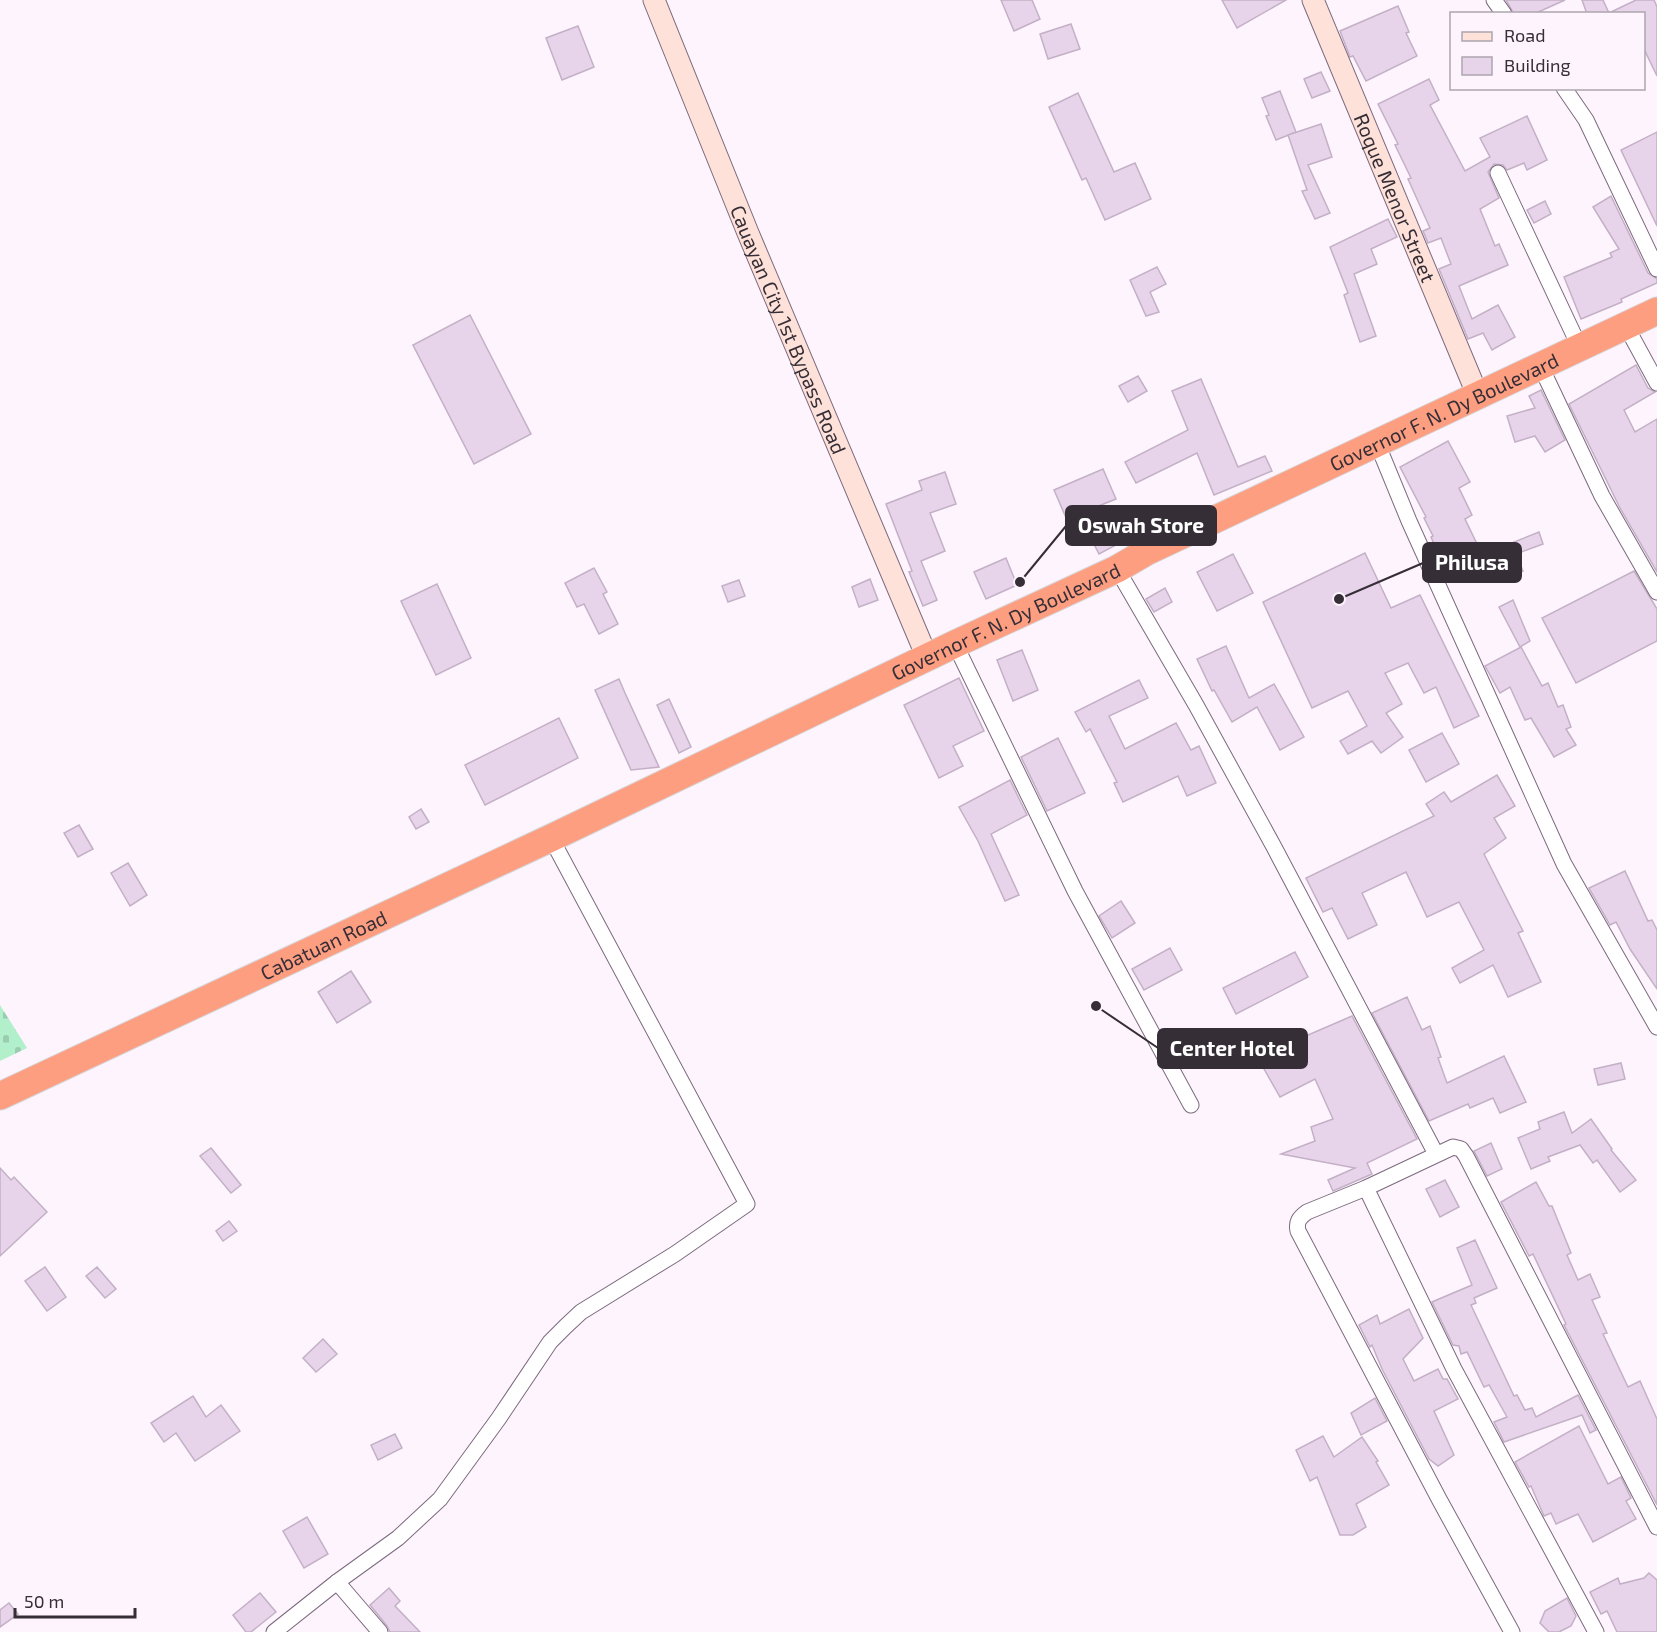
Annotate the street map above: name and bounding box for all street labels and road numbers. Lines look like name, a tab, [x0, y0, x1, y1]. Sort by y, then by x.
street label: Roque Menor Street	[1349, 110, 1441, 286]
street label: Cauayan City 1st Bypass Road	[726, 202, 852, 457]
street label: Governor F. N. Dy Boulevard	[1326, 347, 1562, 476]
street label: Governor F. N. Dy Boulevard	[887, 557, 1124, 685]
street label: Cabatuan Road	[256, 905, 390, 985]

